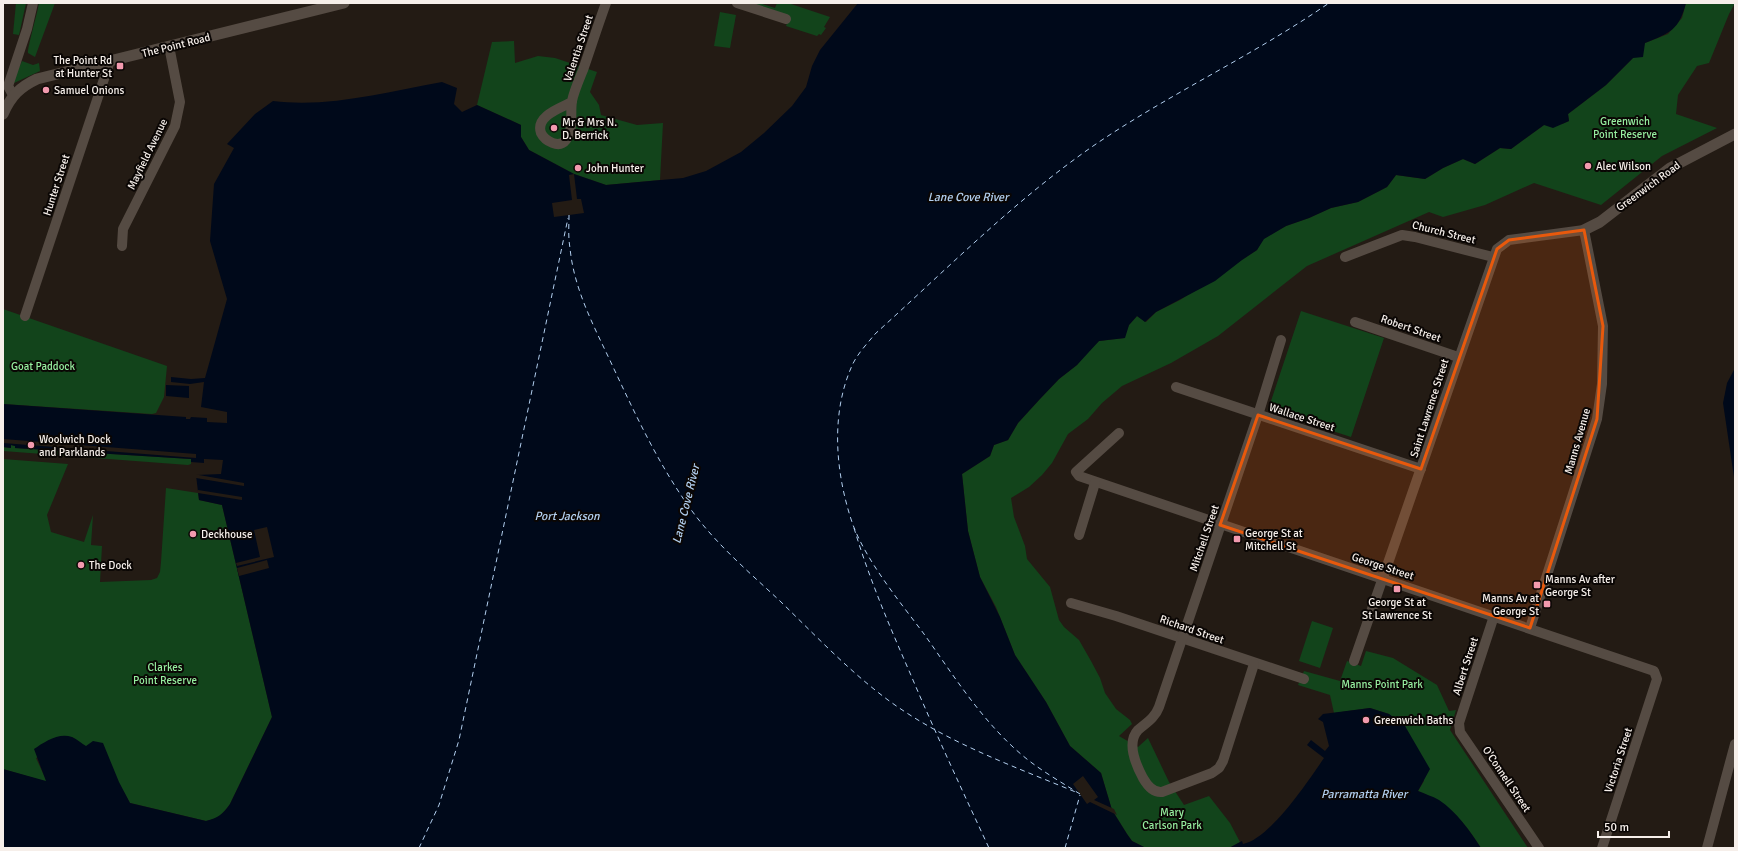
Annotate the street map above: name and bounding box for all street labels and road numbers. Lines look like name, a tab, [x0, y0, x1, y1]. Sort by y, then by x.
street label: Valentia Street	[561, 13, 596, 83]
street label: The Point Road	[141, 31, 212, 60]
street label: Mayfield Avenue	[125, 117, 170, 192]
street label: Hunter Street	[40, 153, 73, 218]
street label: Greenwich Road	[1614, 159, 1683, 214]
street label: Church Street	[1411, 218, 1477, 247]
street label: Robert Street	[1379, 312, 1443, 345]
street label: Saint Lawrence Street	[1407, 357, 1452, 459]
street label: Wallace Street	[1267, 401, 1336, 434]
street label: Manns Avenue	[1562, 407, 1593, 476]
street label: Mitchell Street	[1187, 503, 1222, 573]
street label: George Street	[1350, 550, 1416, 583]
street label: Richard Street	[1158, 612, 1226, 647]
street label: Albert Street	[1450, 635, 1481, 697]
street label: Victoria Street	[1602, 726, 1635, 794]
street label: O'Connell Street	[1480, 744, 1534, 815]

